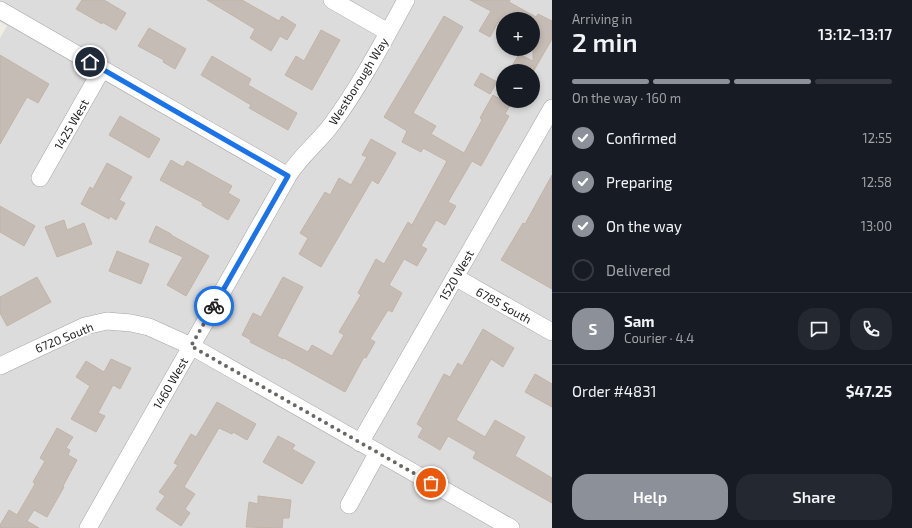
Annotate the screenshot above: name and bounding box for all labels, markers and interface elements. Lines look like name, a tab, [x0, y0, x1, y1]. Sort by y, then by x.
text: Arriving in	[572, 11, 632, 27]
map controls	[496, 12, 540, 108]
button: +	[496, 12, 540, 56]
text: 13:12–13:17	[818, 25, 892, 43]
text: 2 min	[572, 26, 638, 57]
street label: Westborough Way	[325, 34, 391, 127]
pin	[73, 45, 107, 79]
icon: home	[79, 51, 101, 73]
button: −	[496, 64, 540, 108]
text: On the way · 160 m	[572, 90, 681, 106]
street label: 1425 West	[51, 96, 91, 152]
icon: check	[572, 127, 594, 149]
text: Confirmed	[606, 129, 677, 147]
text: 12:55	[863, 130, 892, 146]
icon: check	[572, 171, 594, 193]
text: Preparing	[606, 173, 672, 191]
text: 12:58	[862, 174, 892, 190]
icon: check	[572, 215, 594, 237]
text: On the way	[606, 217, 682, 235]
text: 13:00	[861, 218, 892, 234]
street label: 1520 West	[436, 247, 476, 303]
text: Delivered	[606, 261, 671, 279]
street label: 6785 South	[474, 284, 534, 326]
courier	[194, 286, 234, 326]
icon: bike	[203, 295, 225, 317]
button: chat	[798, 308, 840, 350]
button: phone	[850, 308, 892, 350]
text: Sam	[624, 312, 655, 330]
street label: 6720 South	[33, 319, 95, 355]
text: S	[589, 320, 597, 338]
text: Courier · 4.4	[624, 330, 694, 346]
street label: 1460 West	[150, 354, 191, 411]
text: Order #4831	[572, 382, 657, 400]
text: $47.25	[846, 382, 892, 400]
pin	[414, 466, 448, 500]
icon: bag	[420, 472, 442, 494]
button: Help	[572, 474, 728, 520]
button: Share	[736, 474, 892, 520]

